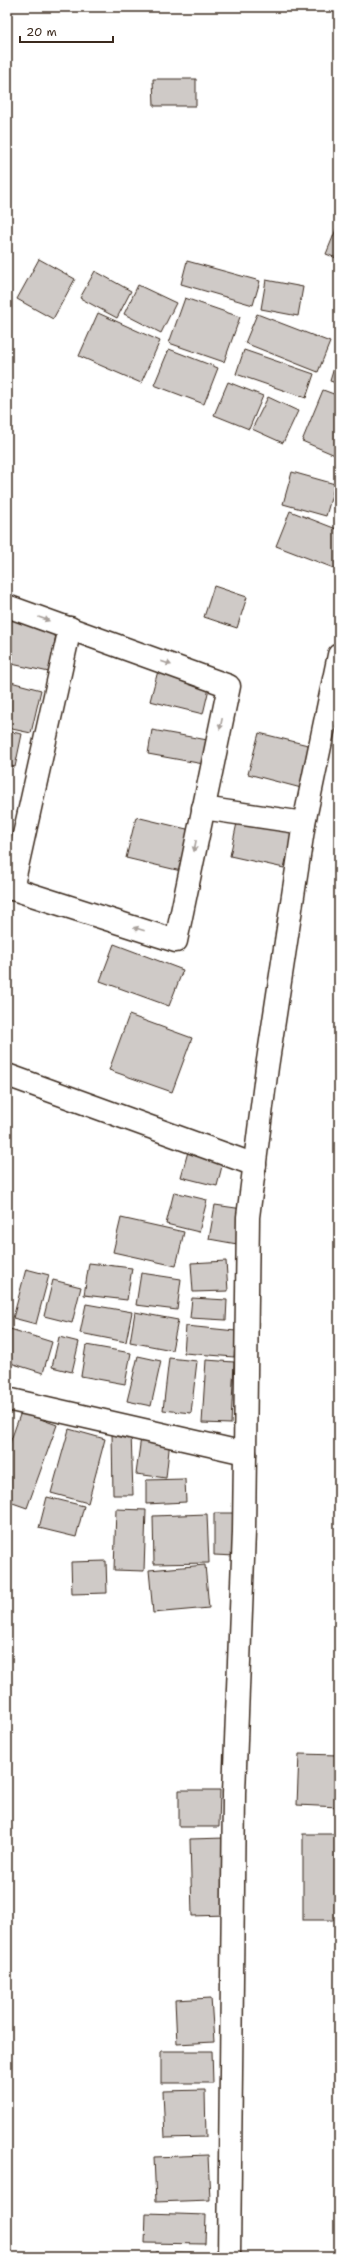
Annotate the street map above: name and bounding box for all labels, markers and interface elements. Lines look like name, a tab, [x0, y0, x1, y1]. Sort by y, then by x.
scale bar	[20, 18, 113, 44]
text: 20 m	[26, 24, 57, 40]
one-way arrow	[38, 616, 50, 622]
one-way arrow	[160, 660, 172, 666]
one-way arrow	[218, 718, 224, 730]
one-way arrow	[192, 840, 198, 852]
one-way arrow	[133, 926, 145, 932]

